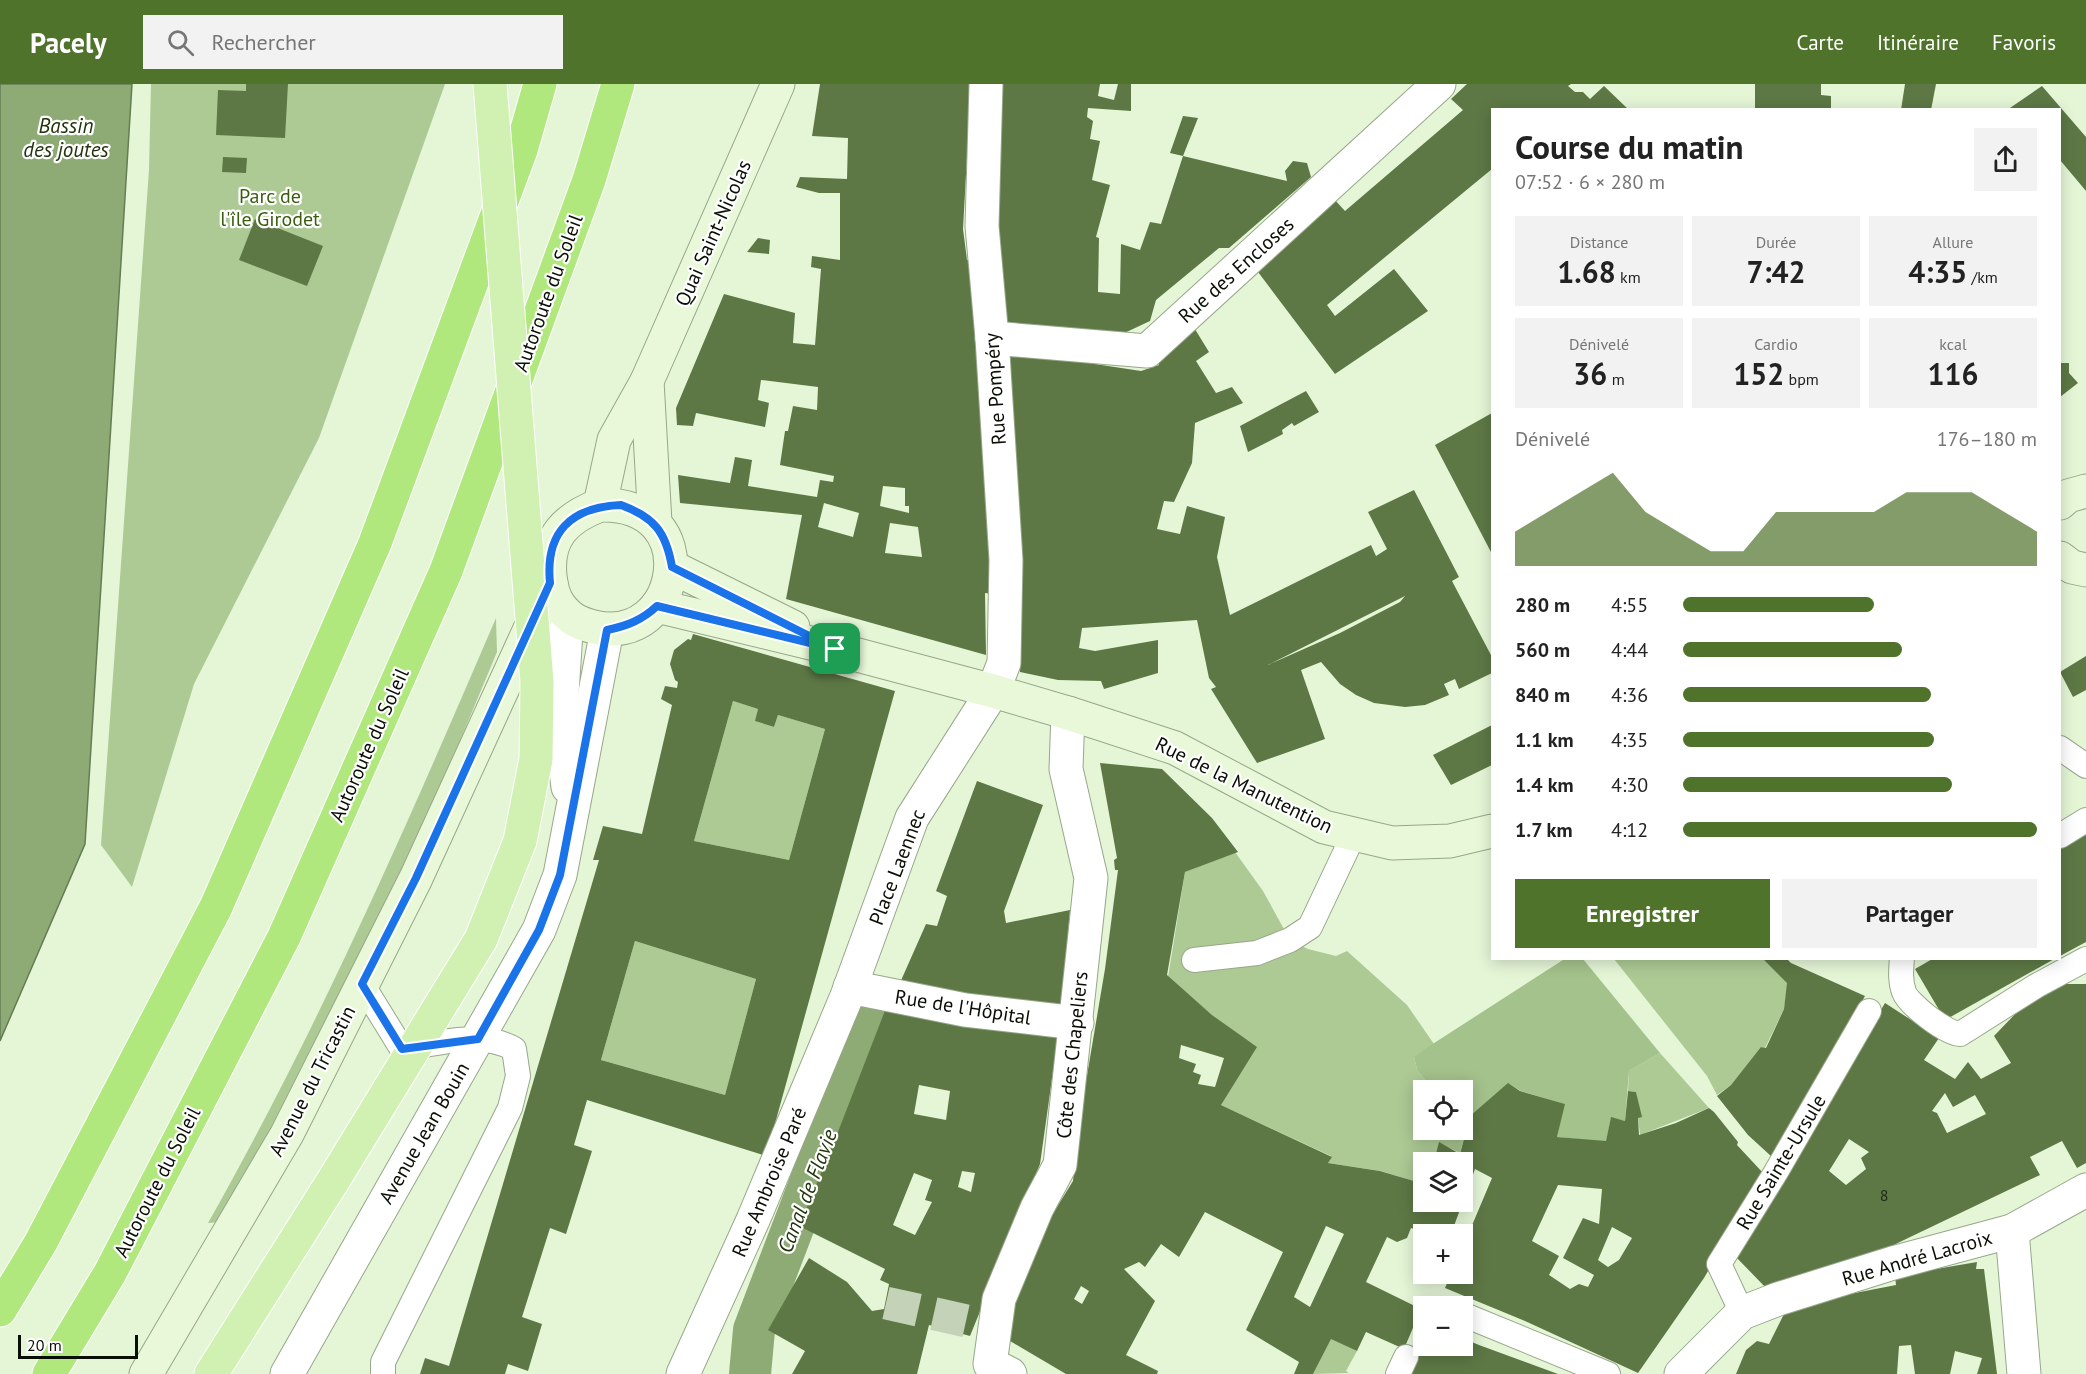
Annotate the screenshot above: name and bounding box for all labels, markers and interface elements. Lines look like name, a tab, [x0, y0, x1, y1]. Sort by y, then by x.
search box	[143, 15, 563, 69]
text: Pacely	[30, 24, 107, 61]
icon: search	[164, 26, 197, 59]
text: Rechercher	[212, 28, 316, 56]
text: Carte	[1797, 29, 1844, 56]
text: Itinéraire	[1877, 29, 1959, 56]
text: Favoris	[1992, 29, 2056, 56]
water label: Bassin des joutes	[23, 112, 109, 163]
text: Course du matin	[1515, 125, 1744, 168]
button: share	[1974, 128, 2037, 191]
street label: Quai Saint-Nicolas	[669, 156, 757, 310]
text: 07:52 · 6 × 280 m	[1515, 169, 1665, 195]
park label: Parc de l'île Girodet	[220, 183, 320, 232]
street label: Autoroute du Soleil	[507, 211, 589, 375]
street label: Rue des Encloses	[1173, 211, 1299, 329]
text: Distance	[1570, 232, 1628, 252]
text: Durée	[1756, 232, 1796, 252]
text: Allure	[1933, 232, 1973, 252]
text: 1.68	[1557, 252, 1616, 291]
text: 7:42	[1746, 252, 1806, 291]
text: 4:35	[1908, 252, 1967, 291]
text: km	[1616, 267, 1641, 287]
text: /km	[1967, 267, 1998, 287]
street label: Rue Pompéry	[978, 331, 1012, 446]
text: Dénivelé	[1569, 334, 1629, 354]
text: Cardio	[1754, 334, 1798, 354]
text: kcal	[1939, 334, 1967, 354]
text: 36	[1573, 354, 1607, 393]
text: 152	[1733, 354, 1784, 393]
text: 116	[1927, 354, 1979, 393]
text: m	[1607, 369, 1625, 389]
text: bpm	[1784, 369, 1819, 389]
text: Dénivelé	[1515, 426, 1590, 452]
text: 176–180 m	[1937, 426, 2037, 452]
text: 280 m	[1515, 592, 1570, 618]
text: 4:55	[1611, 592, 1648, 618]
pin	[809, 623, 860, 674]
icon: arrive	[818, 632, 851, 665]
text: 560 m	[1515, 637, 1570, 663]
text: 4:44	[1611, 637, 1648, 663]
street label: Autoroute du Soleil	[323, 664, 415, 826]
text: 840 m	[1515, 682, 1570, 708]
text: 4:36	[1611, 682, 1648, 708]
text: 1.1 km	[1515, 727, 1574, 753]
text: 4:35	[1611, 727, 1648, 753]
street label: Rue de la Manutention	[1151, 731, 1337, 839]
text: 1.4 km	[1515, 772, 1574, 798]
text: 4:30	[1611, 772, 1648, 798]
street label: Place Laennec	[863, 805, 931, 929]
text: 1.7 km	[1515, 817, 1573, 843]
text: 4:12	[1611, 817, 1648, 843]
button: Enregistrer	[1515, 879, 1770, 948]
button: Partager	[1782, 879, 2037, 948]
street label: Côte des Chapeliers	[1050, 970, 1094, 1140]
street label: Rue de l'Hôpital	[893, 983, 1033, 1031]
street label: Avenue du Tricastin	[263, 1001, 361, 1161]
street label: Avenue Jean Bouin	[373, 1057, 475, 1209]
map controls	[1413, 1080, 1473, 1356]
button: locate	[1413, 1080, 1473, 1140]
street label: Rue Sainte-Ursule	[1730, 1089, 1832, 1235]
street label: Autoroute du Soleil	[108, 1102, 206, 1262]
street label: Rue Ambroise Paré	[726, 1103, 812, 1261]
water label: Canal de Flavie	[771, 1125, 843, 1257]
button: layers	[1413, 1152, 1473, 1212]
house number: 8	[1880, 1185, 1888, 1205]
button: +	[1413, 1224, 1473, 1284]
street label: Rue André Lacroix	[1839, 1224, 1995, 1292]
button: −	[1413, 1296, 1473, 1356]
scale bar	[18, 1332, 138, 1360]
text: 20 m	[27, 1335, 62, 1355]

